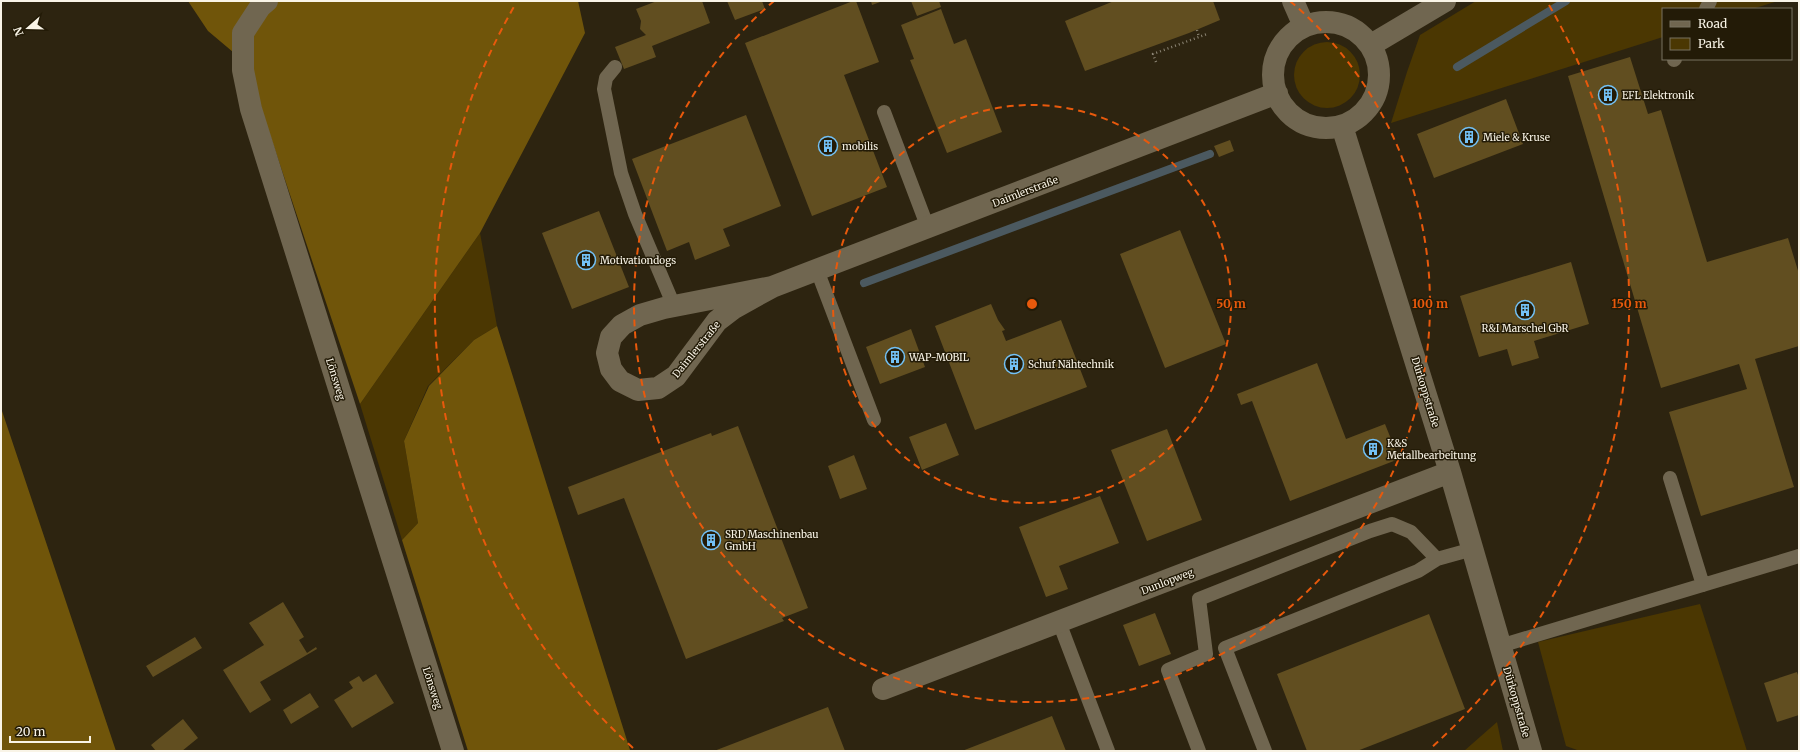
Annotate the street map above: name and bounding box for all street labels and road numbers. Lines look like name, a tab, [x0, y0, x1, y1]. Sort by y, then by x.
street label: Daimlerstraße	[991, 173, 1060, 210]
street label: Daimlerstraße	[670, 318, 723, 380]
street label: Dürkoppstraße	[1409, 355, 1442, 429]
street label: Lönsweg	[323, 357, 348, 402]
street label: Dunlopweg	[1139, 565, 1195, 597]
street label: Dürkoppstraße	[1500, 665, 1533, 739]
street label: Lönsweg	[420, 666, 445, 711]

